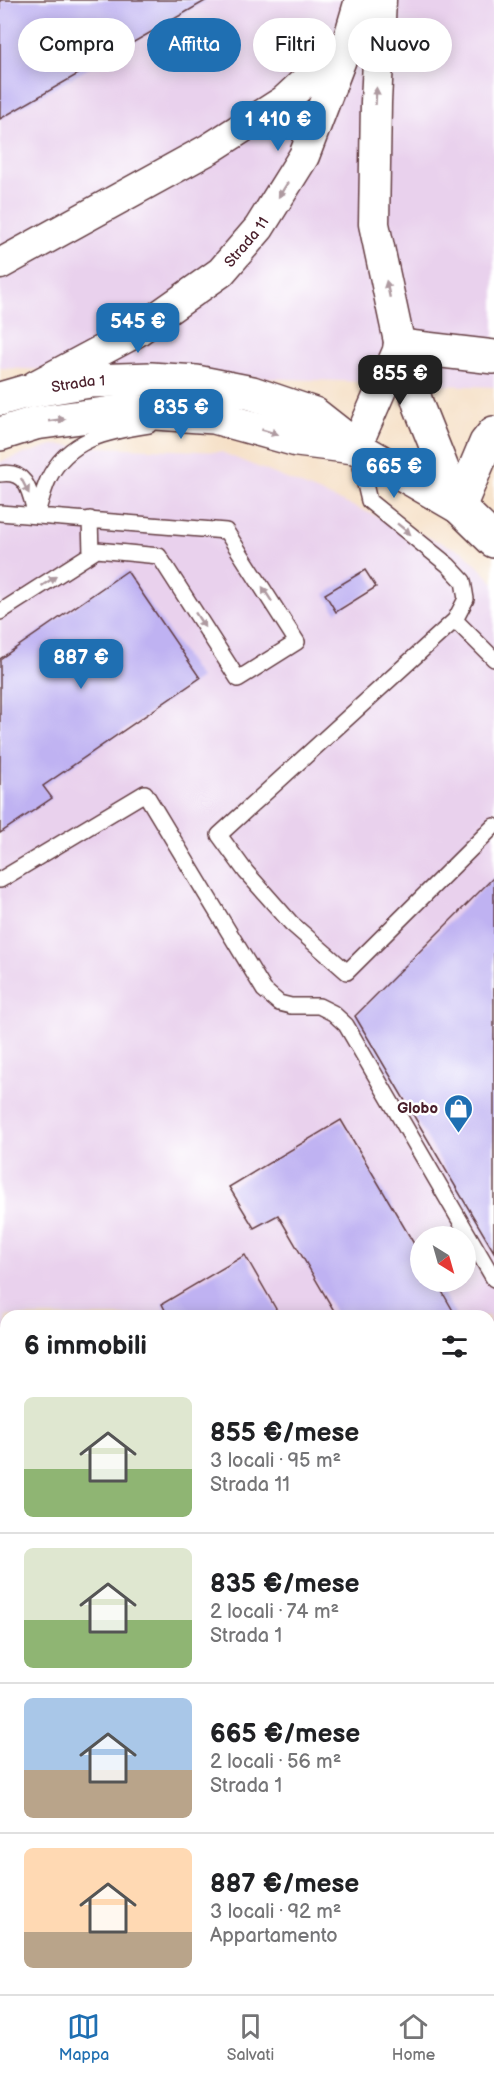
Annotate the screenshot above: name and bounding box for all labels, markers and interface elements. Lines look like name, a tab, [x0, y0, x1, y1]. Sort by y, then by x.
chip: Compra	[18, 18, 135, 72]
chip: Affitta	[147, 18, 241, 72]
chip: Filtri	[253, 18, 336, 72]
chip: Nuovo	[348, 18, 452, 72]
one-way arrow	[371, 86, 380, 105]
pin: 1 410 €	[223, 101, 333, 152]
text: 1 410 €	[245, 108, 311, 132]
one-way arrow	[277, 182, 288, 198]
street label: Strada 11	[220, 213, 273, 271]
one-way arrow	[383, 280, 392, 299]
pin: 545 €	[96, 303, 180, 354]
text: 545 €	[110, 310, 166, 334]
pin: 855 €	[358, 355, 442, 406]
text: 855 €	[372, 362, 428, 386]
street label: Strada 1	[50, 371, 106, 397]
pin: 835 €	[139, 389, 223, 440]
text: 835 €	[153, 396, 209, 420]
one-way arrow	[47, 416, 66, 425]
one-way arrow	[261, 428, 279, 437]
pin: 665 €	[352, 448, 436, 499]
text: 665 €	[366, 455, 422, 479]
one-way arrow	[21, 477, 30, 494]
one-way arrow	[397, 523, 412, 535]
one-way arrow	[41, 575, 57, 586]
one-way arrow	[261, 586, 272, 603]
one-way arrow	[195, 612, 206, 628]
pin: 887 €	[39, 639, 123, 690]
text: 887 €	[53, 646, 109, 670]
shop icon: Globo	[443, 1092, 475, 1134]
place label: Globo	[397, 1099, 438, 1118]
north arrow	[410, 1226, 476, 1292]
map controls	[410, 1226, 476, 1292]
icon: filters	[438, 1330, 471, 1363]
text: 6 immobili	[24, 1331, 147, 1362]
text: 855 €/mese	[210, 1418, 359, 1449]
icon: home	[72, 1421, 144, 1493]
text: 3 locali · 95 m²	[210, 1449, 341, 1473]
text: Strada 11	[210, 1473, 290, 1497]
text: 835 €/mese	[210, 1569, 359, 1600]
icon: home	[72, 1572, 144, 1644]
text: 2 locali · 74 m²	[210, 1600, 339, 1624]
text: Strada 1	[210, 1624, 282, 1648]
text: 665 €/mese	[210, 1719, 360, 1750]
icon: home	[72, 1722, 144, 1794]
text: 2 locali · 56 m²	[210, 1750, 341, 1774]
text: Strada 1	[210, 1774, 282, 1798]
text: 887 €/mese	[210, 1869, 359, 1900]
icon: home	[72, 1872, 144, 1944]
text: 3 locali · 92 m²	[210, 1900, 341, 1924]
text: Appartamento	[210, 1924, 338, 1948]
tab: Mappa	[59, 2010, 109, 2065]
tab: Salvati	[227, 2010, 274, 2065]
tab: Home	[392, 2010, 435, 2065]

